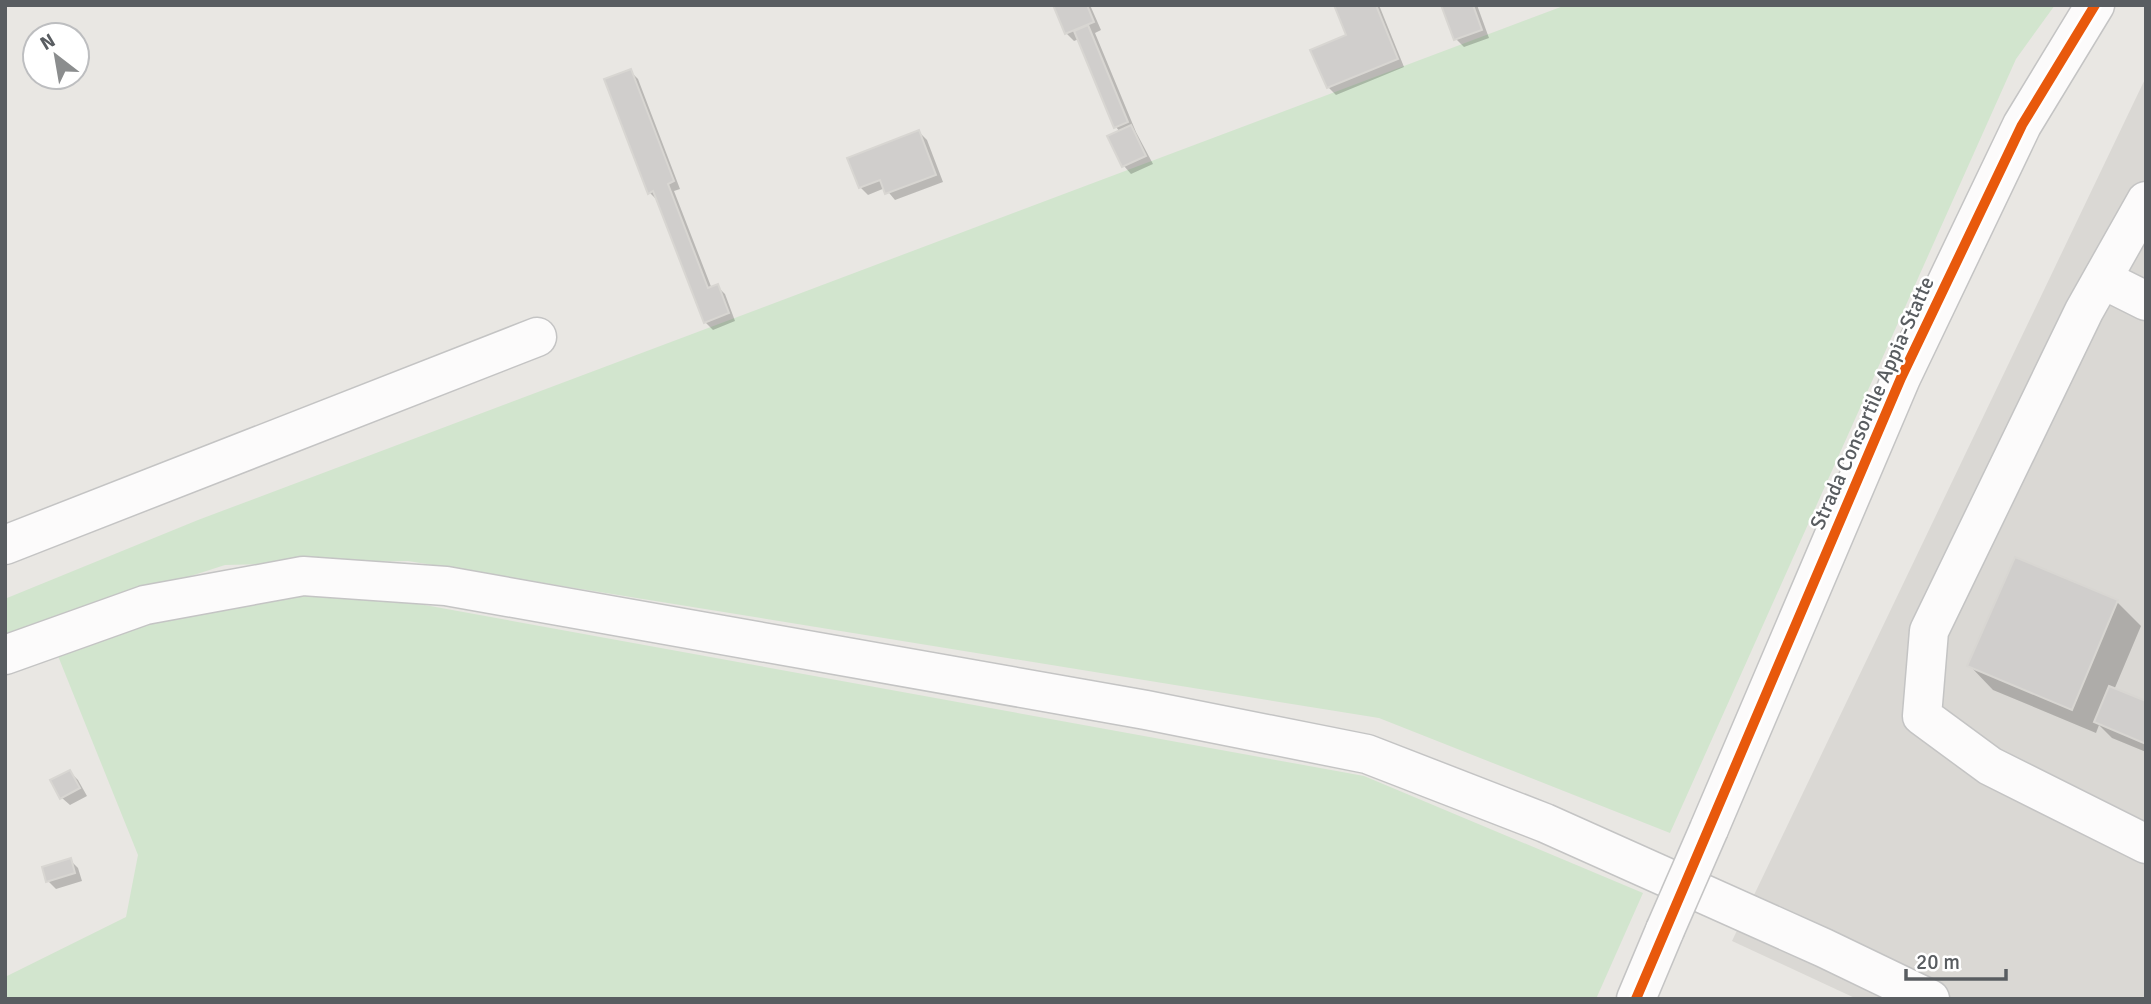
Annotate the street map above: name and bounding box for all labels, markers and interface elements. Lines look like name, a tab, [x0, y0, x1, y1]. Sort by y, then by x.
north arrow	[21, 21, 91, 91]
text: N	[36, 29, 60, 56]
street label: Strada Consortile Appia-Statte	[1804, 272, 1940, 534]
scale bar	[1906, 937, 2006, 981]
text: 20 m	[1916, 949, 1960, 975]

